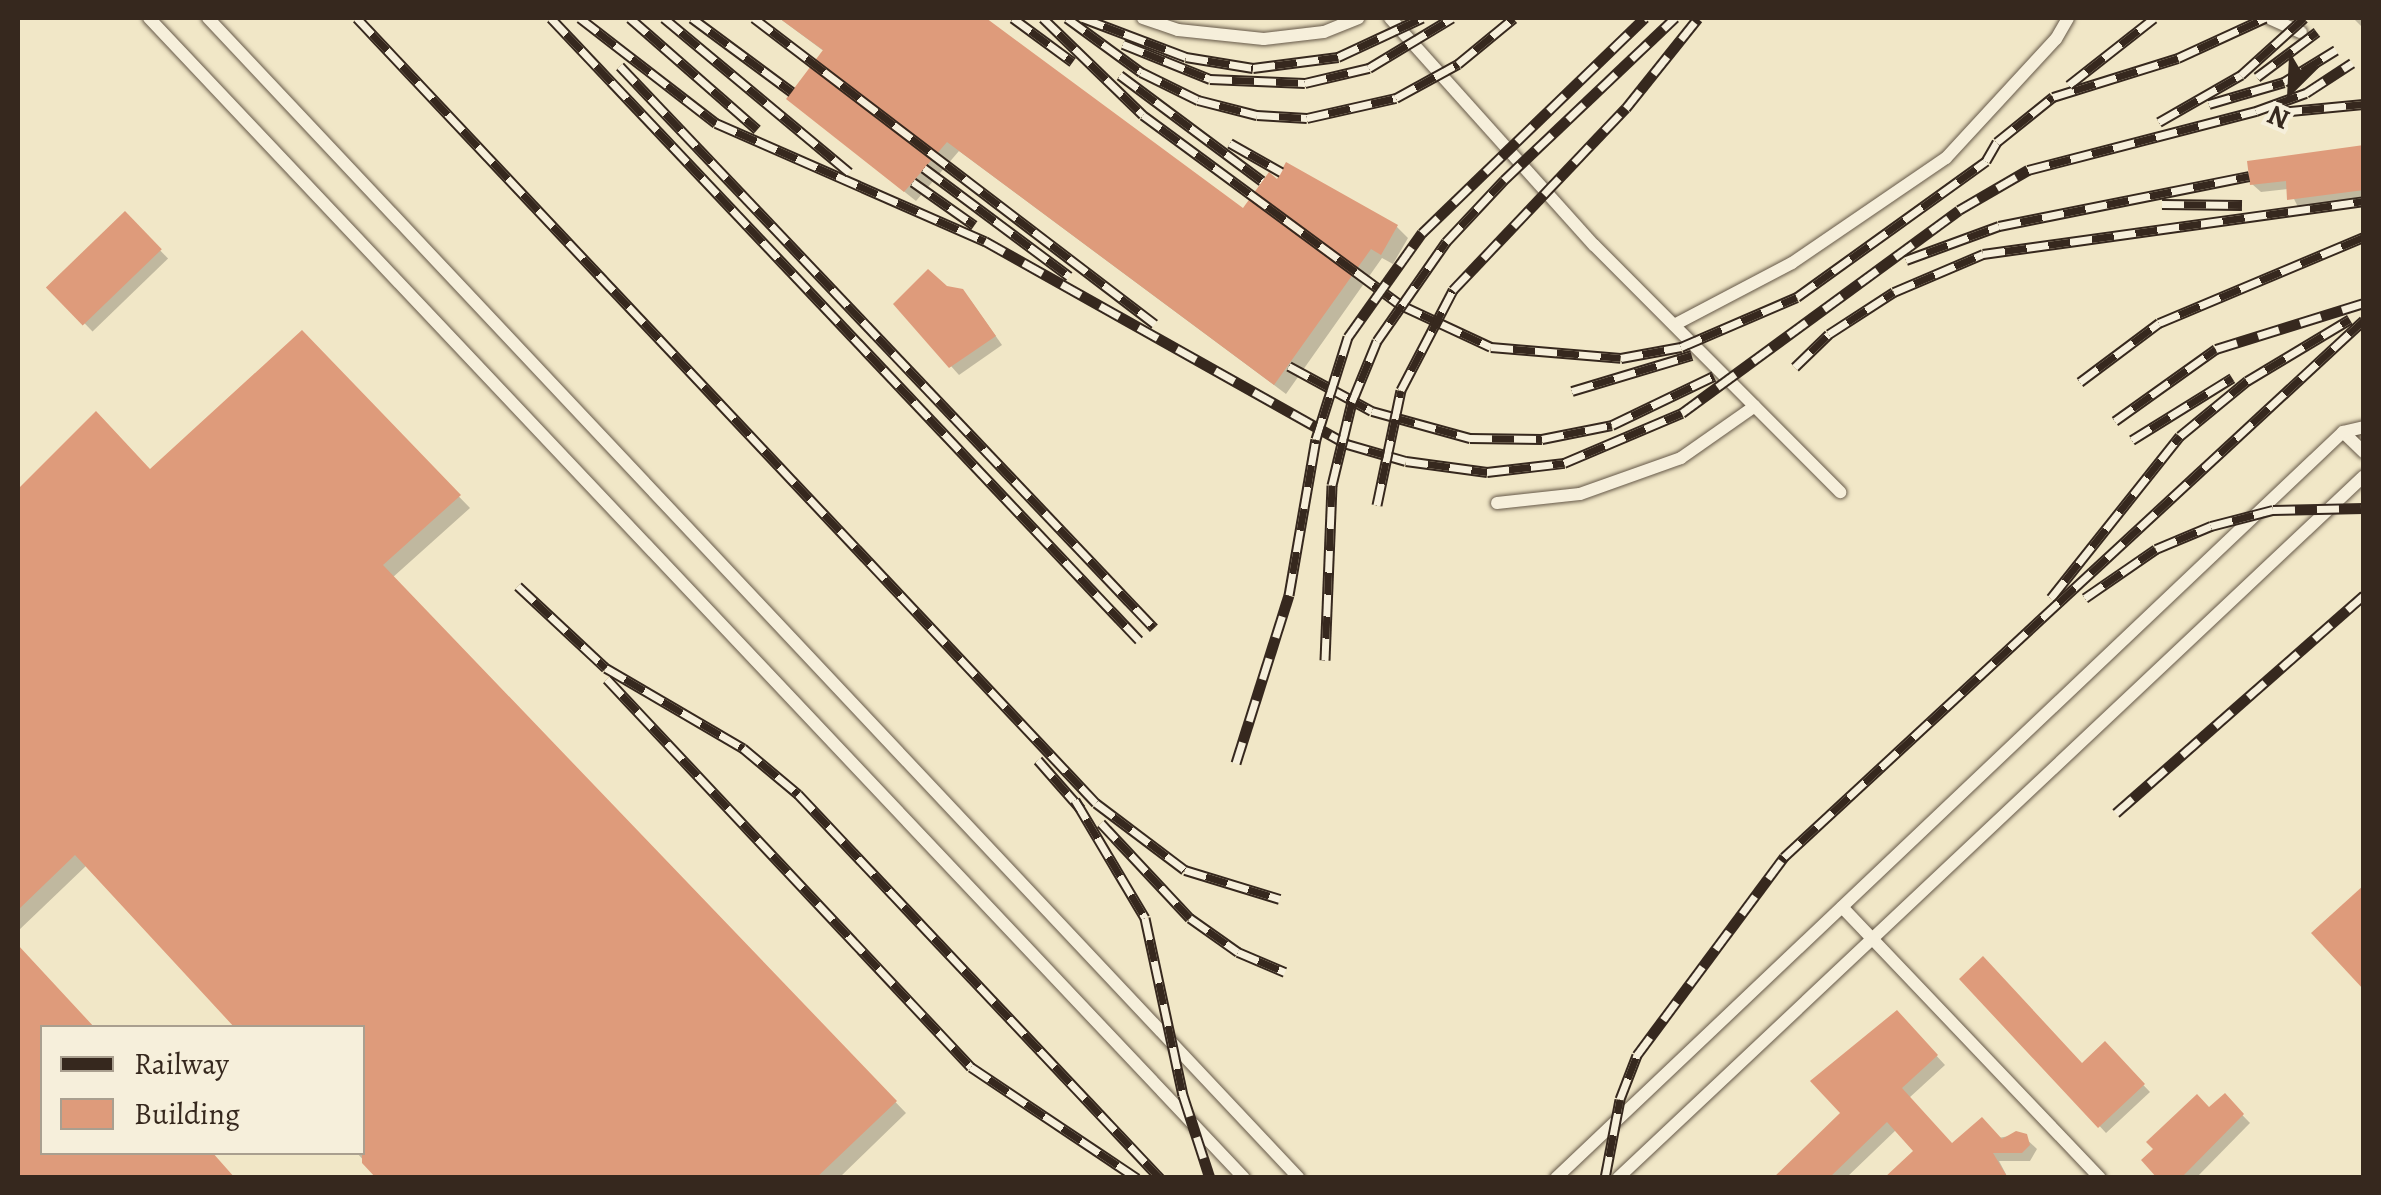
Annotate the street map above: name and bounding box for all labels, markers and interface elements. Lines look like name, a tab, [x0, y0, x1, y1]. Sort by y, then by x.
north arrow	[2241, 40, 2341, 140]
text: N	[2262, 96, 2296, 139]
legend	[40, 1025, 365, 1155]
text: Railway	[134, 1044, 229, 1084]
text: Building	[134, 1094, 240, 1134]

